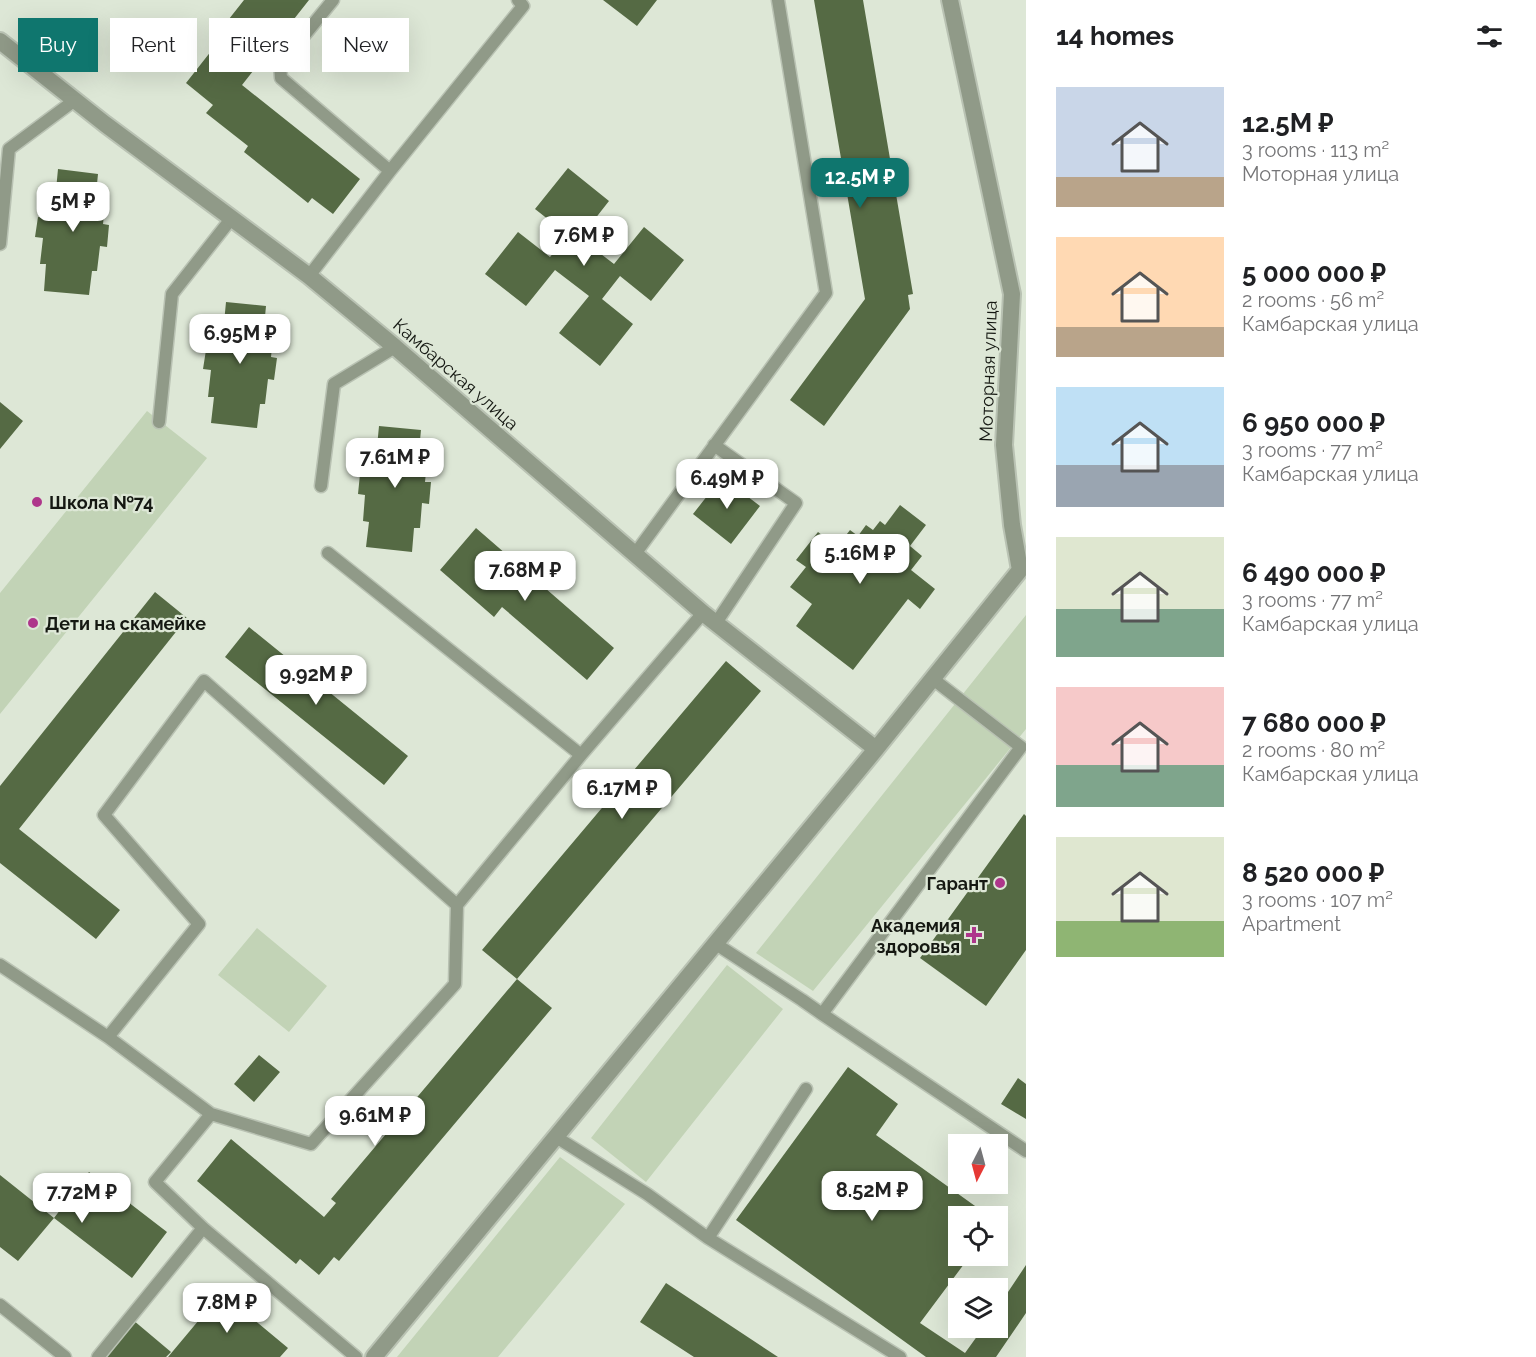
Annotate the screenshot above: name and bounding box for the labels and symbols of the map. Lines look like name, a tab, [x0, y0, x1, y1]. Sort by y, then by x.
pin: 12.5M ₽	[805, 158, 915, 209]
pin: 5M ₽	[37, 182, 109, 233]
pin: 7.6M ₽	[535, 216, 633, 267]
street label: Моторная улица	[975, 300, 1001, 442]
pin: 6.95M ₽	[185, 314, 295, 365]
street label: Камбарская улица	[389, 314, 523, 434]
pin: 7.61M ₽	[340, 438, 450, 489]
pin: 6.49M ₽	[672, 459, 782, 510]
place label: Школа №74	[49, 492, 153, 513]
marker: Школа №74	[30, 495, 44, 509]
pin: 5.16M ₽	[805, 534, 915, 585]
pin: 7.68M ₽	[470, 551, 580, 602]
place label: Дети на скамейке	[45, 613, 206, 634]
marker: Дети на скамейке	[26, 616, 40, 630]
pin: 9.92M ₽	[261, 655, 371, 706]
pin: 6.17M ₽	[567, 769, 677, 820]
place label: Гарант	[926, 873, 988, 894]
marker: Гарант	[993, 876, 1007, 890]
place label: Академия здоровья	[871, 915, 960, 957]
marker: Академия здоровья	[965, 926, 983, 944]
pin: 9.61M ₽	[320, 1096, 430, 1147]
north arrow	[948, 1134, 1008, 1194]
pin: 8.52M ₽	[817, 1171, 927, 1222]
pin: 7.72M ₽	[27, 1173, 137, 1224]
pin: 7.8M ₽	[178, 1283, 276, 1334]

